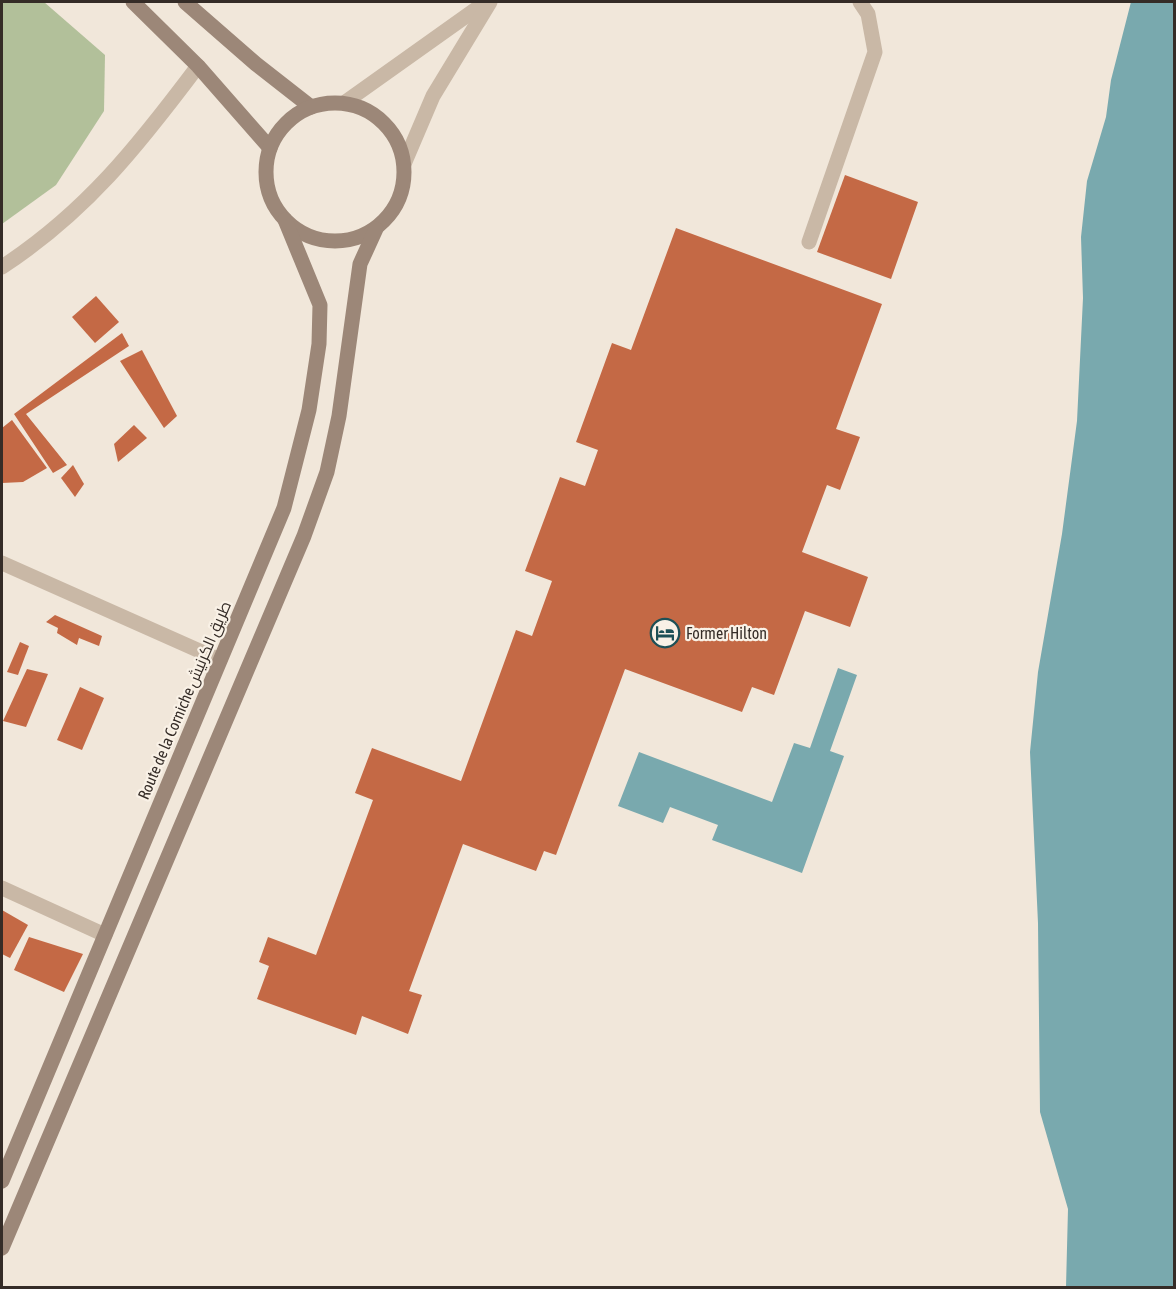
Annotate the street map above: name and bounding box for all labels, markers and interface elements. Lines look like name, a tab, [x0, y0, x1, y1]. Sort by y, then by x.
street label: Route de la Corniche طريق الكرنيش	[134, 598, 236, 803]
hotel icon: Former Hilton	[649, 617, 681, 649]
place label: Former Hilton	[686, 624, 767, 642]

